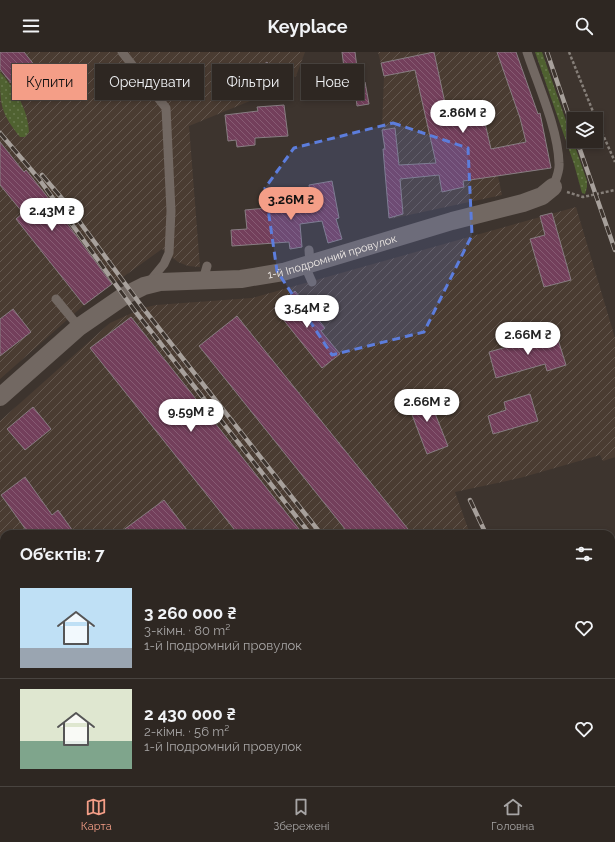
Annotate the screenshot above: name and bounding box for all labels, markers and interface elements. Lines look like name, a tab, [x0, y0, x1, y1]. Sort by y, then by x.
icon: menu	[20, 15, 42, 37]
icon: search	[573, 15, 595, 37]
text: Keyplace	[267, 16, 348, 37]
chip: Купити	[12, 64, 87, 100]
chip: Орендувати	[95, 64, 204, 100]
chip: Фільтри	[212, 64, 293, 100]
chip: Нове	[301, 64, 364, 100]
pin: 2.86M ₴	[426, 100, 500, 134]
text: 2.86M ₴	[439, 105, 487, 120]
map controls	[567, 112, 603, 148]
button: layers	[567, 112, 603, 148]
pin: 3.26M ₴	[254, 187, 328, 221]
text: 3.26M ₴	[268, 192, 314, 207]
pin: 2.43M ₴	[15, 198, 89, 232]
text: 2.43M ₴	[29, 203, 75, 218]
street label: 1-й Іподромний провулок	[267, 232, 399, 281]
pin: 3.54M ₴	[270, 295, 344, 329]
text: 3.54M ₴	[284, 300, 330, 315]
pin: 2.66M ₴	[491, 322, 565, 356]
text: 2.66M ₴	[504, 327, 552, 342]
pin: 2.66M ₴	[390, 389, 464, 423]
text: 2.66M ₴	[403, 394, 451, 409]
pin: 9.59M ₴	[154, 399, 228, 433]
text: 9.59M ₴	[168, 404, 214, 419]
icon: filters	[573, 543, 595, 565]
text: Об’єктів: 7	[20, 544, 105, 564]
text: 3 260 000 ₴	[144, 603, 236, 623]
icon: home	[52, 604, 100, 652]
icon: heart	[573, 617, 595, 639]
text: 3-кімн. · 80 m²	[144, 623, 230, 638]
text: 1-й Іподромний провулок	[144, 638, 302, 653]
text: 2 430 000 ₴	[144, 704, 236, 724]
icon: home	[52, 705, 100, 753]
icon: heart	[573, 718, 595, 740]
text: 2-кімн. · 56 m²	[144, 724, 229, 739]
text: 1-й Іподромний провулок	[144, 739, 302, 754]
tab: Карта	[81, 796, 112, 833]
tab: Збережені	[273, 796, 329, 833]
tab: Головна	[491, 796, 534, 833]

